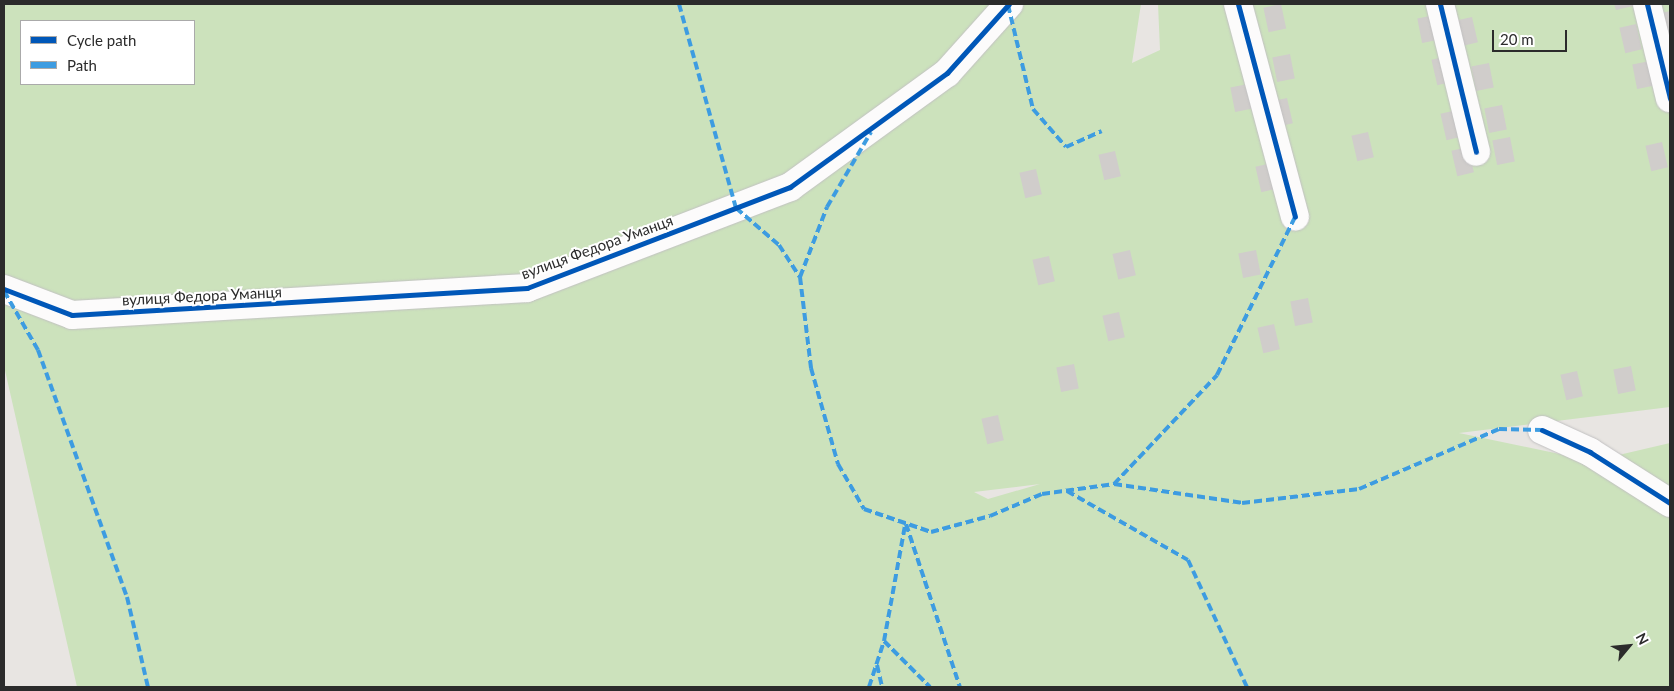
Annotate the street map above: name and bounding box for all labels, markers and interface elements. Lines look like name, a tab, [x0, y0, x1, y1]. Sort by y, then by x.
legend	[20, 20, 195, 85]
scale bar	[1494, 20, 1569, 52]
text: 20 m	[1500, 30, 1534, 48]
text: Cycle path	[67, 31, 136, 49]
text: Path	[67, 56, 97, 74]
street label: вулиця Федора Уманця	[519, 211, 675, 283]
street label: вулиця Федора Уманця	[122, 283, 282, 309]
north arrow	[1604, 621, 1654, 671]
text: N	[1633, 630, 1653, 647]

